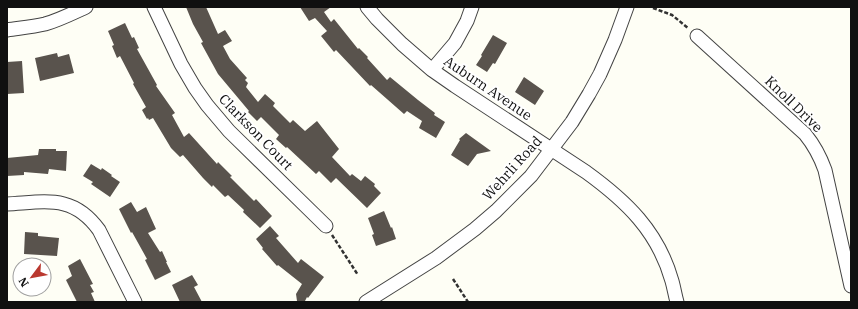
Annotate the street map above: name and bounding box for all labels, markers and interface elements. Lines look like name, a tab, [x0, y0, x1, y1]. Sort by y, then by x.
street label: Auburn Avenue	[440, 52, 536, 124]
street label: Knoll Drive	[761, 72, 827, 136]
street label: Clarkson Court	[215, 90, 297, 174]
street label: Wehrli Road	[478, 132, 546, 204]
north arrow	[12, 257, 52, 297]
text: N	[15, 275, 32, 290]

